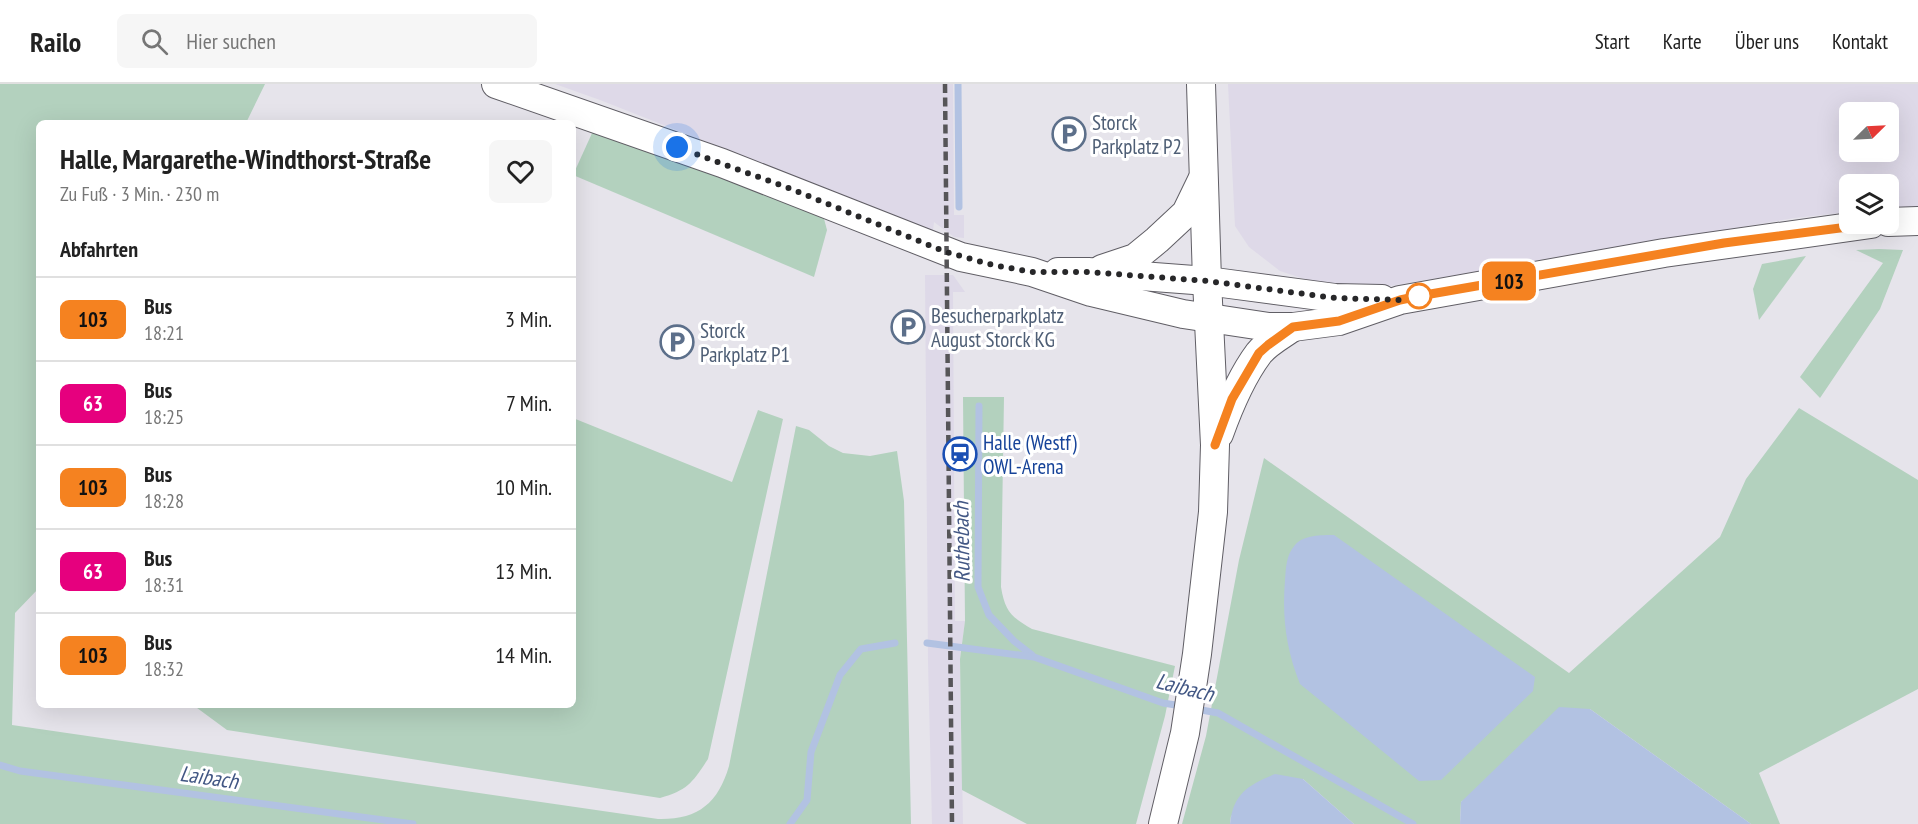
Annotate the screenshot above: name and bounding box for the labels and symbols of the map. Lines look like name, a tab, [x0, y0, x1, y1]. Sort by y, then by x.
north arrow	[1839, 102, 1899, 162]
place label: Storck Parkplatz P2	[1092, 109, 1182, 160]
parking icon: Storck Parkplatz P2	[1051, 116, 1087, 152]
your location	[662, 132, 692, 162]
line badge: 103	[1474, 262, 1544, 300]
unlabelled marker	[1406, 283, 1432, 309]
place label: Besucherparkplatz August Storck KG	[931, 302, 1064, 353]
parking icon: Besucherparkplatz August Storck KG	[890, 309, 926, 345]
place label: Storck Parkplatz P1	[700, 317, 790, 368]
parking icon: Storck Parkplatz P1	[659, 324, 695, 360]
place label: Halle (Westf) OWL-Arena	[983, 429, 1077, 480]
station icon: Halle (Westf) OWL-Arena	[942, 436, 978, 472]
water label: Ruthebach	[946, 500, 976, 583]
water label: Laibach	[1153, 666, 1218, 708]
water label: Laibach	[178, 759, 241, 795]

